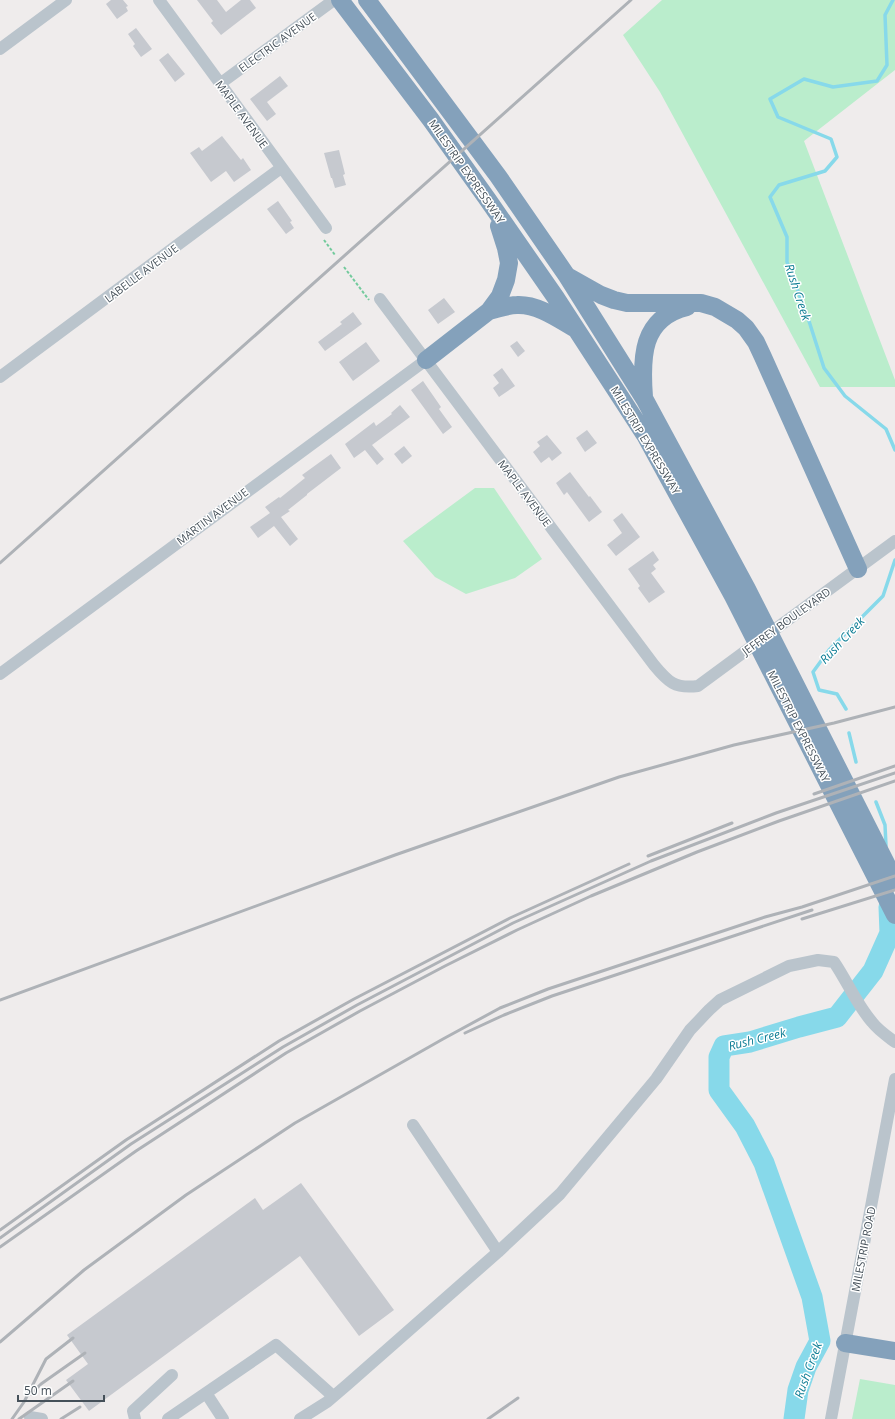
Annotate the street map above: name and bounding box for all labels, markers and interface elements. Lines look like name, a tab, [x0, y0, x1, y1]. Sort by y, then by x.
street label: ELECTRIC AVENUE	[235, 9, 319, 75]
street label: MAPLE AVENUE	[212, 77, 272, 151]
street label: MILESTRIP EXPRESSWAY	[425, 116, 509, 227]
street label: LABELLE AVENUE	[101, 240, 181, 306]
water label: Rush Creek	[781, 262, 815, 324]
street label: MILESTRIP EXPRESSWAY	[608, 383, 685, 498]
street label: MAPLE AVENUE	[495, 456, 555, 530]
street label: MARTIN AVENUE	[173, 484, 251, 548]
street label: JEFFREY BOULEVARD	[738, 584, 833, 659]
water label: Rush Creek	[816, 612, 869, 667]
street label: MILESTRIP EXPRESSWAY	[764, 668, 834, 785]
water label: Rush Creek	[727, 1023, 789, 1054]
street label: MILESTRIP ROAD	[847, 1205, 879, 1293]
water label: Rush Creek	[790, 1338, 826, 1400]
scale bar	[18, 1377, 104, 1403]
text: 50 m	[24, 1382, 52, 1399]

